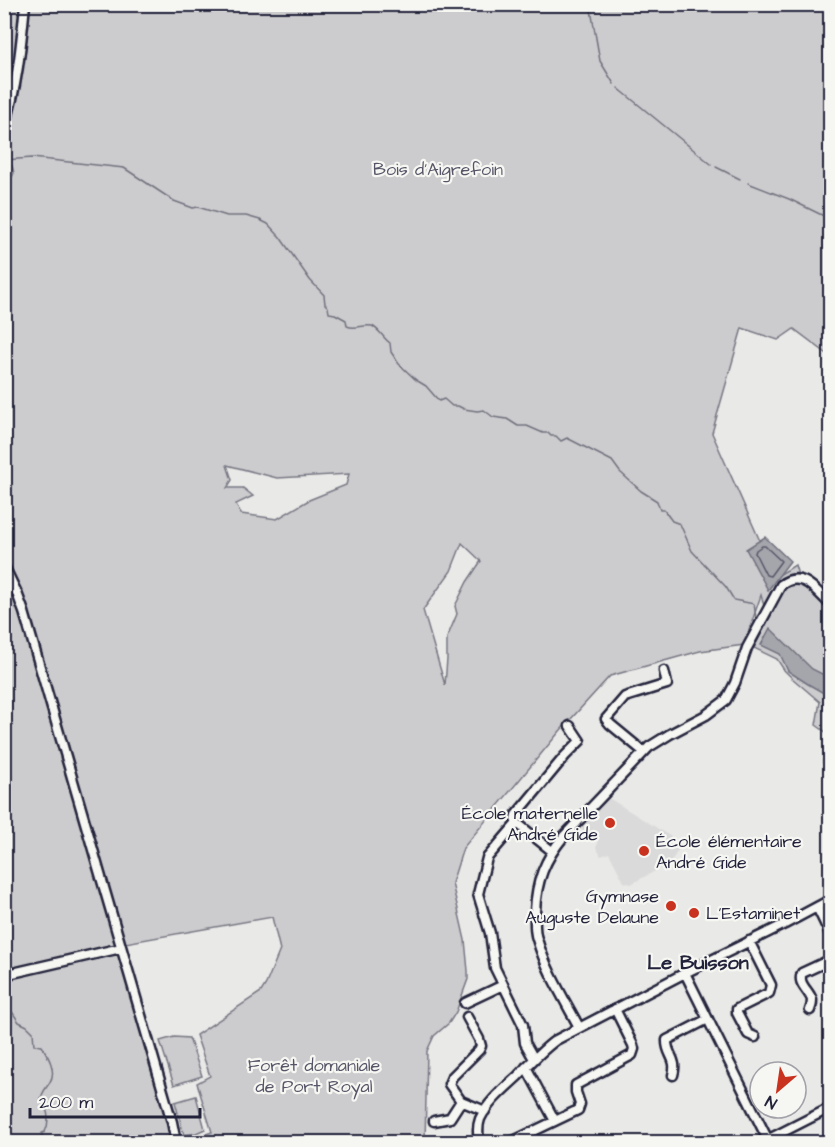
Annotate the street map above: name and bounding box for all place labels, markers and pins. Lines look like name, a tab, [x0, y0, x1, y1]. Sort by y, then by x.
place label: École maternelle André Gide	[462, 801, 598, 847]
marker: École maternelle André Gide	[603, 816, 617, 830]
place label: École élémentaire André Gide	[656, 829, 802, 875]
marker: École élémentaire André Gide	[637, 844, 651, 858]
place label: Gymnase Auguste Delaune	[525, 884, 659, 931]
marker: Gymnase Auguste Delaune	[664, 899, 678, 913]
place label: L'Estaminet	[706, 901, 801, 926]
marker: L'Estaminet	[687, 906, 701, 920]

